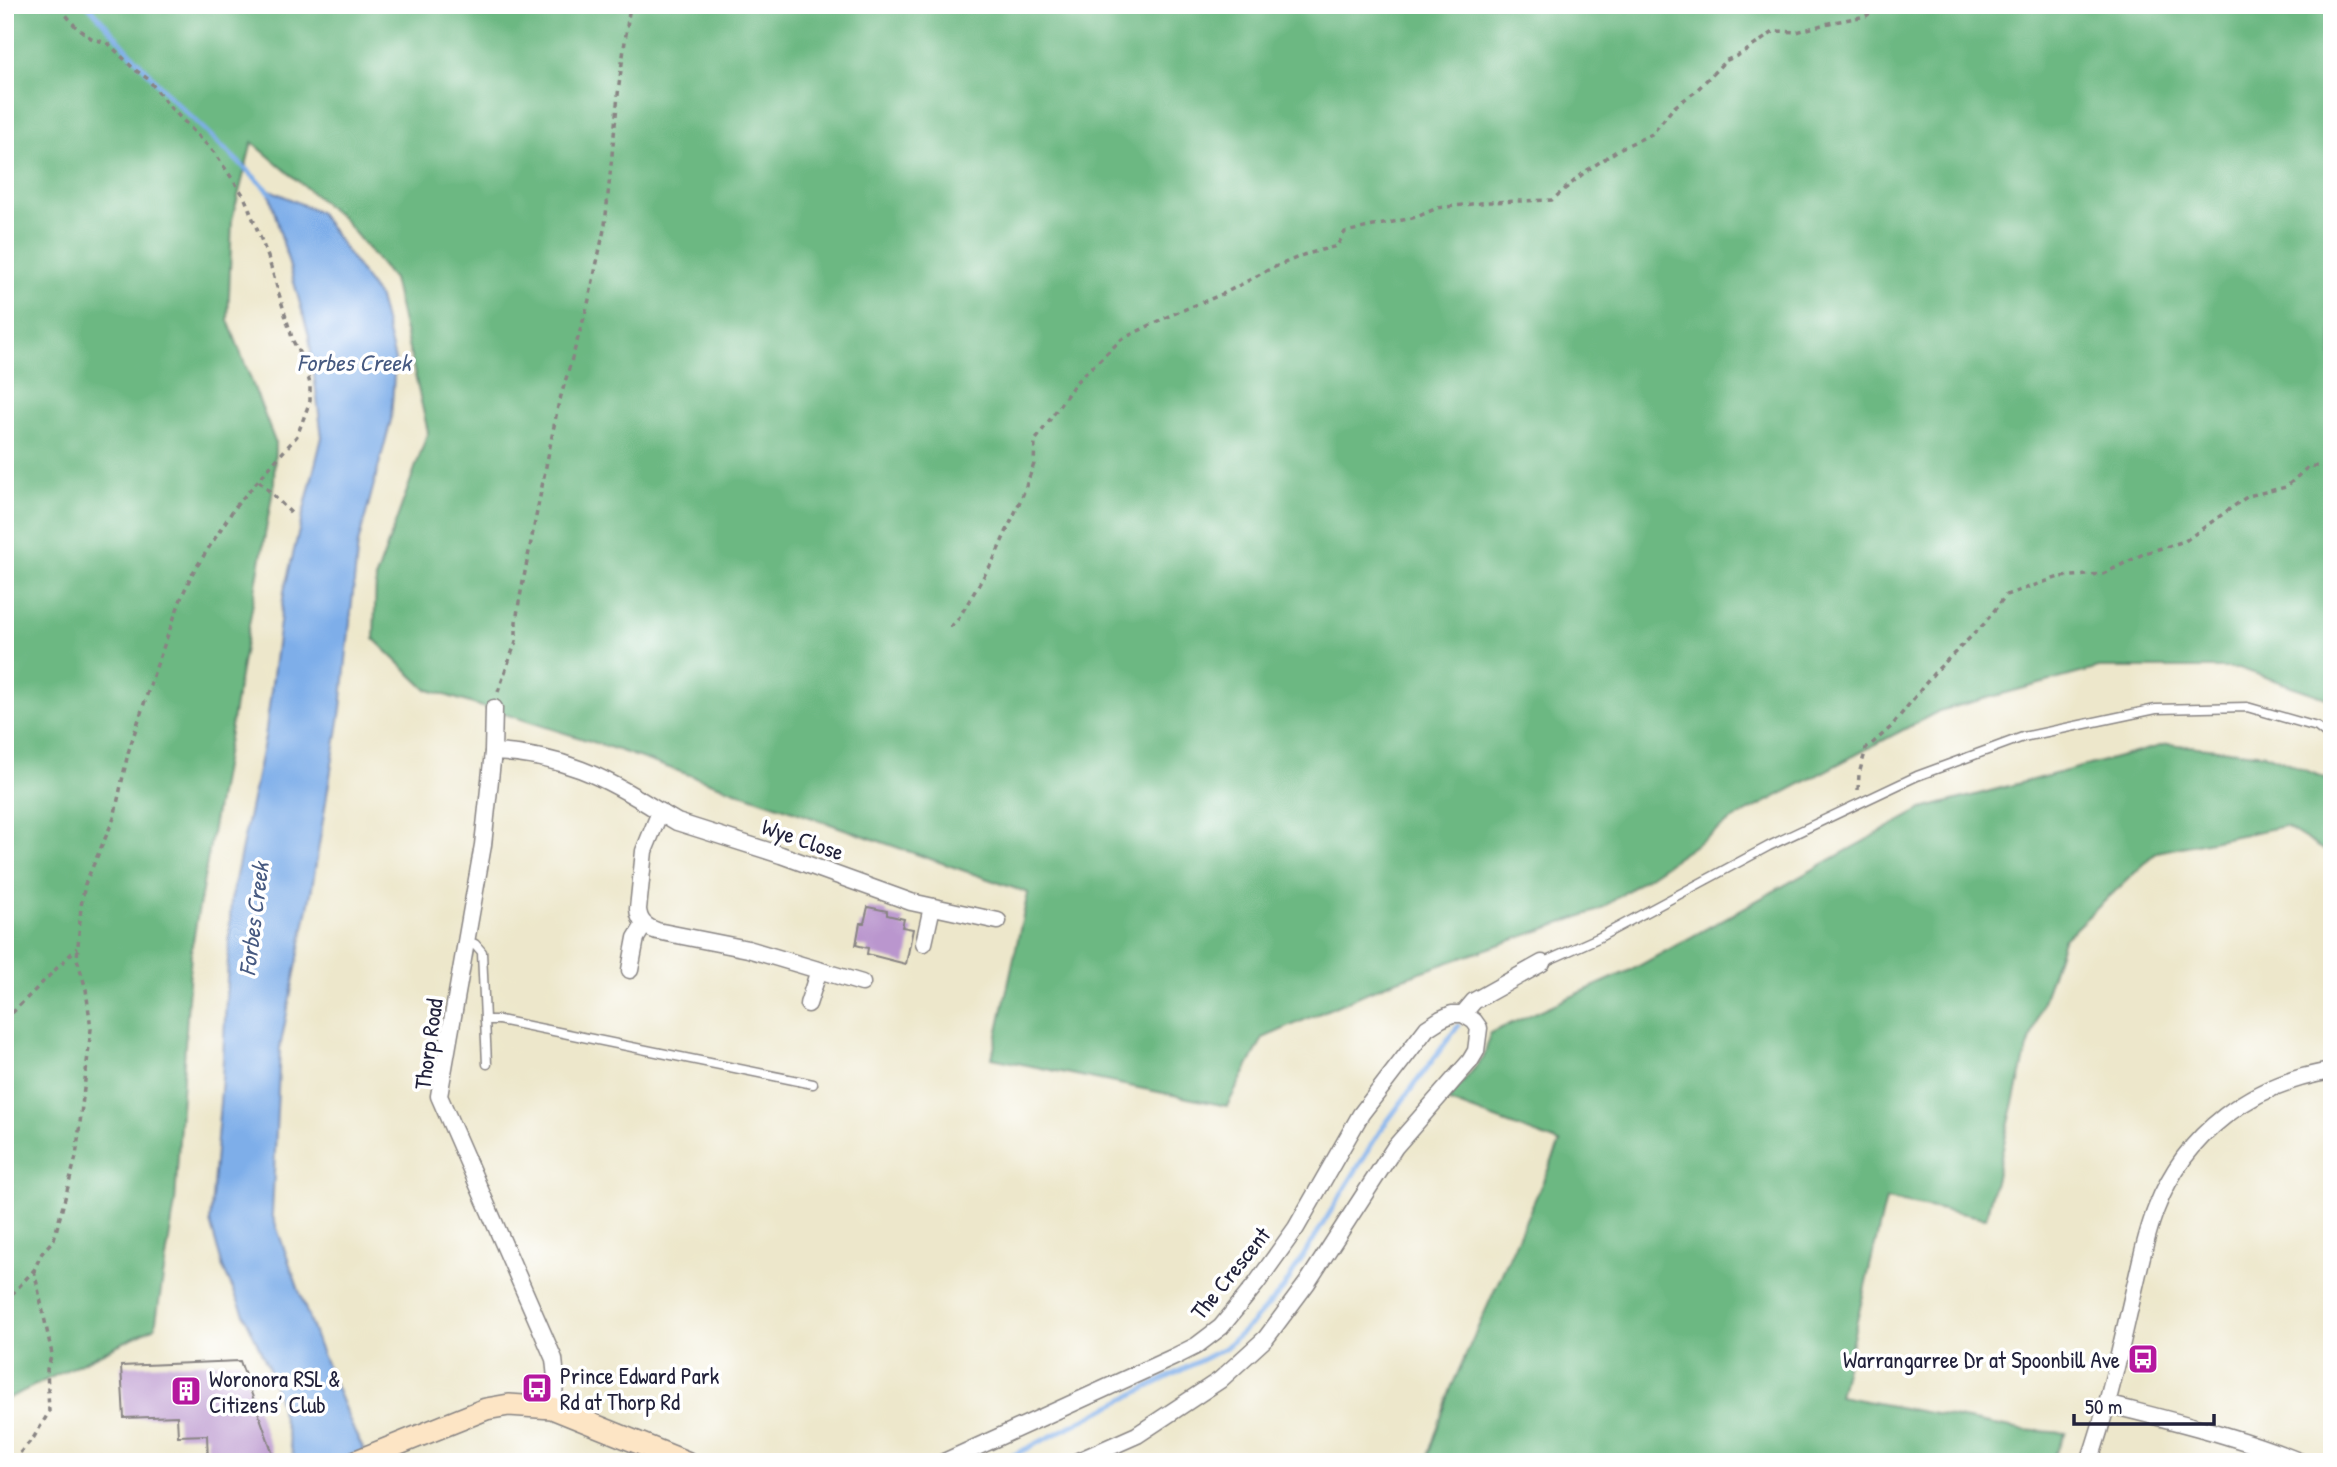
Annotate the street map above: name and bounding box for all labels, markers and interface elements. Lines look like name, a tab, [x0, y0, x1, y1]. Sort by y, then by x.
water label: Forbes Creek	[297, 346, 413, 378]
street label: Wye Close	[758, 811, 848, 867]
water label: Forbes Creek	[230, 859, 276, 977]
street label: Thorp Road	[406, 997, 450, 1091]
street label: The Crescent	[1183, 1219, 1278, 1326]
bus stop icon: Warrangarree Dr at Spoonbill Ave	[2126, 1342, 2160, 1376]
place label: Warrangarree Dr at Spoonbill Ave	[1843, 1344, 2120, 1375]
place label: Prince Edward Park Rd at Thorp Rd	[560, 1360, 720, 1417]
place label: Woronora RSL & Citizens’ Club	[209, 1363, 340, 1420]
bus stop icon: Prince Edward Park Rd at Thorp Rd	[520, 1371, 554, 1405]
building icon: Woronora RSL & Citizens’ Club	[169, 1374, 203, 1408]
scale bar	[2074, 1383, 2214, 1427]
text: 50 m	[2085, 1392, 2122, 1421]

